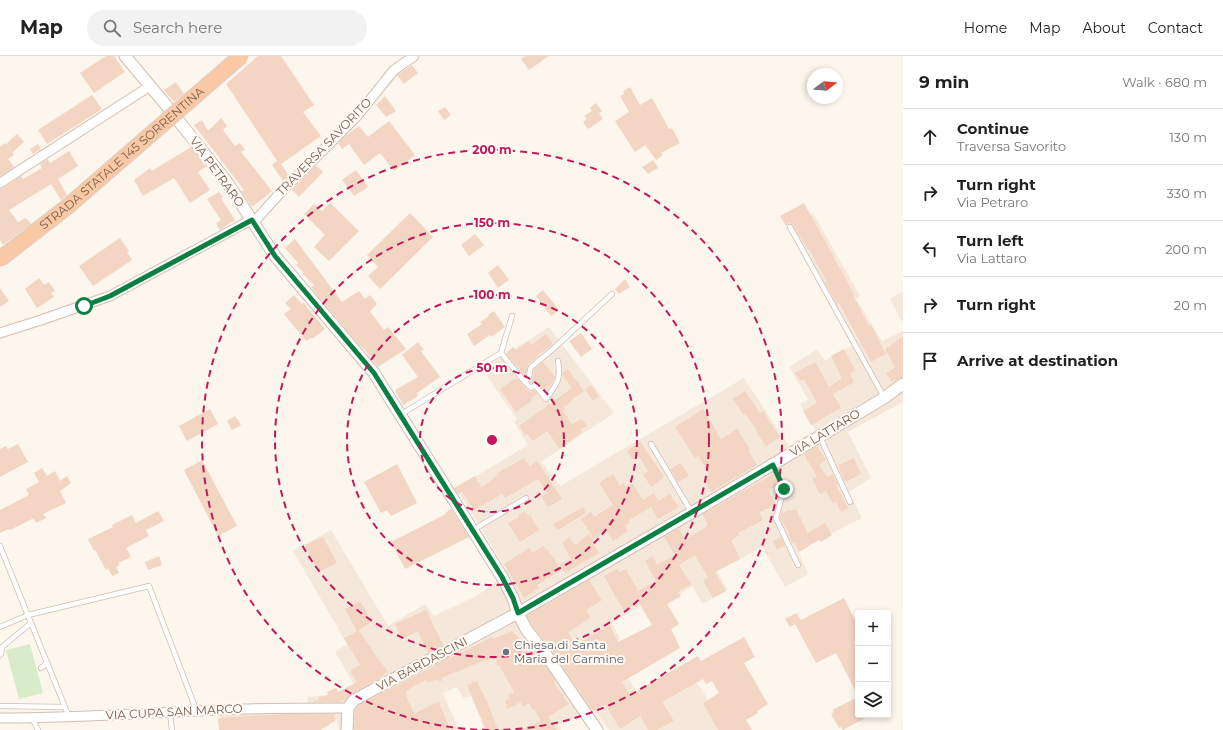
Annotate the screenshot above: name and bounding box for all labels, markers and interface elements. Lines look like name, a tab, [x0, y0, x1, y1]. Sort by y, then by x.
search box	[87, 10, 367, 46]
text: Map	[20, 16, 63, 39]
icon: search	[101, 17, 123, 39]
text: Search here	[133, 18, 222, 37]
text: Home	[964, 19, 1007, 37]
text: Map	[1029, 19, 1060, 37]
text: About	[1082, 19, 1126, 37]
text: Contact	[1148, 19, 1203, 37]
north arrow	[807, 68, 843, 104]
text: 9 min	[919, 72, 969, 92]
text: Walk · 680 m	[1122, 74, 1207, 90]
street label: STRADA STATALE 145 SORRENTINA	[36, 83, 207, 233]
street label: TRAVERSA SAVORITO	[273, 94, 374, 199]
text: Continue	[957, 119, 1029, 138]
icon: ahead	[919, 126, 941, 148]
text: 130 m	[1169, 129, 1207, 145]
street label: VIA PETRARO	[187, 134, 248, 210]
text: Traversa Savorito	[957, 138, 1066, 154]
text: 200 m	[472, 142, 512, 157]
text: Turn right	[957, 175, 1036, 194]
icon: right	[919, 182, 941, 204]
text: 330 m	[1167, 185, 1207, 201]
text: Via Petraro	[957, 194, 1028, 210]
text: 150 m	[474, 215, 510, 230]
text: Turn left	[957, 231, 1024, 250]
icon: left	[919, 238, 941, 260]
text: 200 m	[1165, 241, 1207, 257]
text: Via Lattaro	[957, 250, 1027, 266]
text: 100 m	[474, 287, 510, 302]
icon: right	[919, 294, 941, 316]
text: Turn right	[957, 295, 1036, 314]
route start	[75, 297, 93, 315]
text: 20 m	[1174, 297, 1207, 313]
icon: arrive	[919, 350, 941, 372]
text: Arrive at destination	[957, 351, 1118, 370]
text: 50 m	[476, 360, 508, 375]
street label: VIA LATTARO	[787, 406, 863, 460]
centre of rings	[485, 433, 499, 447]
route end	[775, 480, 793, 498]
map controls	[855, 610, 891, 718]
button: +	[855, 610, 891, 646]
street label: VIA BARDASCINI	[374, 633, 470, 694]
place label: Chiesa di Santa Maria del Carmine	[514, 637, 624, 666]
button: −	[855, 646, 891, 682]
marker: Chiesa di Santa Maria del Carmine	[501, 647, 511, 657]
button: layers	[855, 682, 891, 718]
street label: VIA CUPA SAN MARCO	[105, 700, 243, 723]

